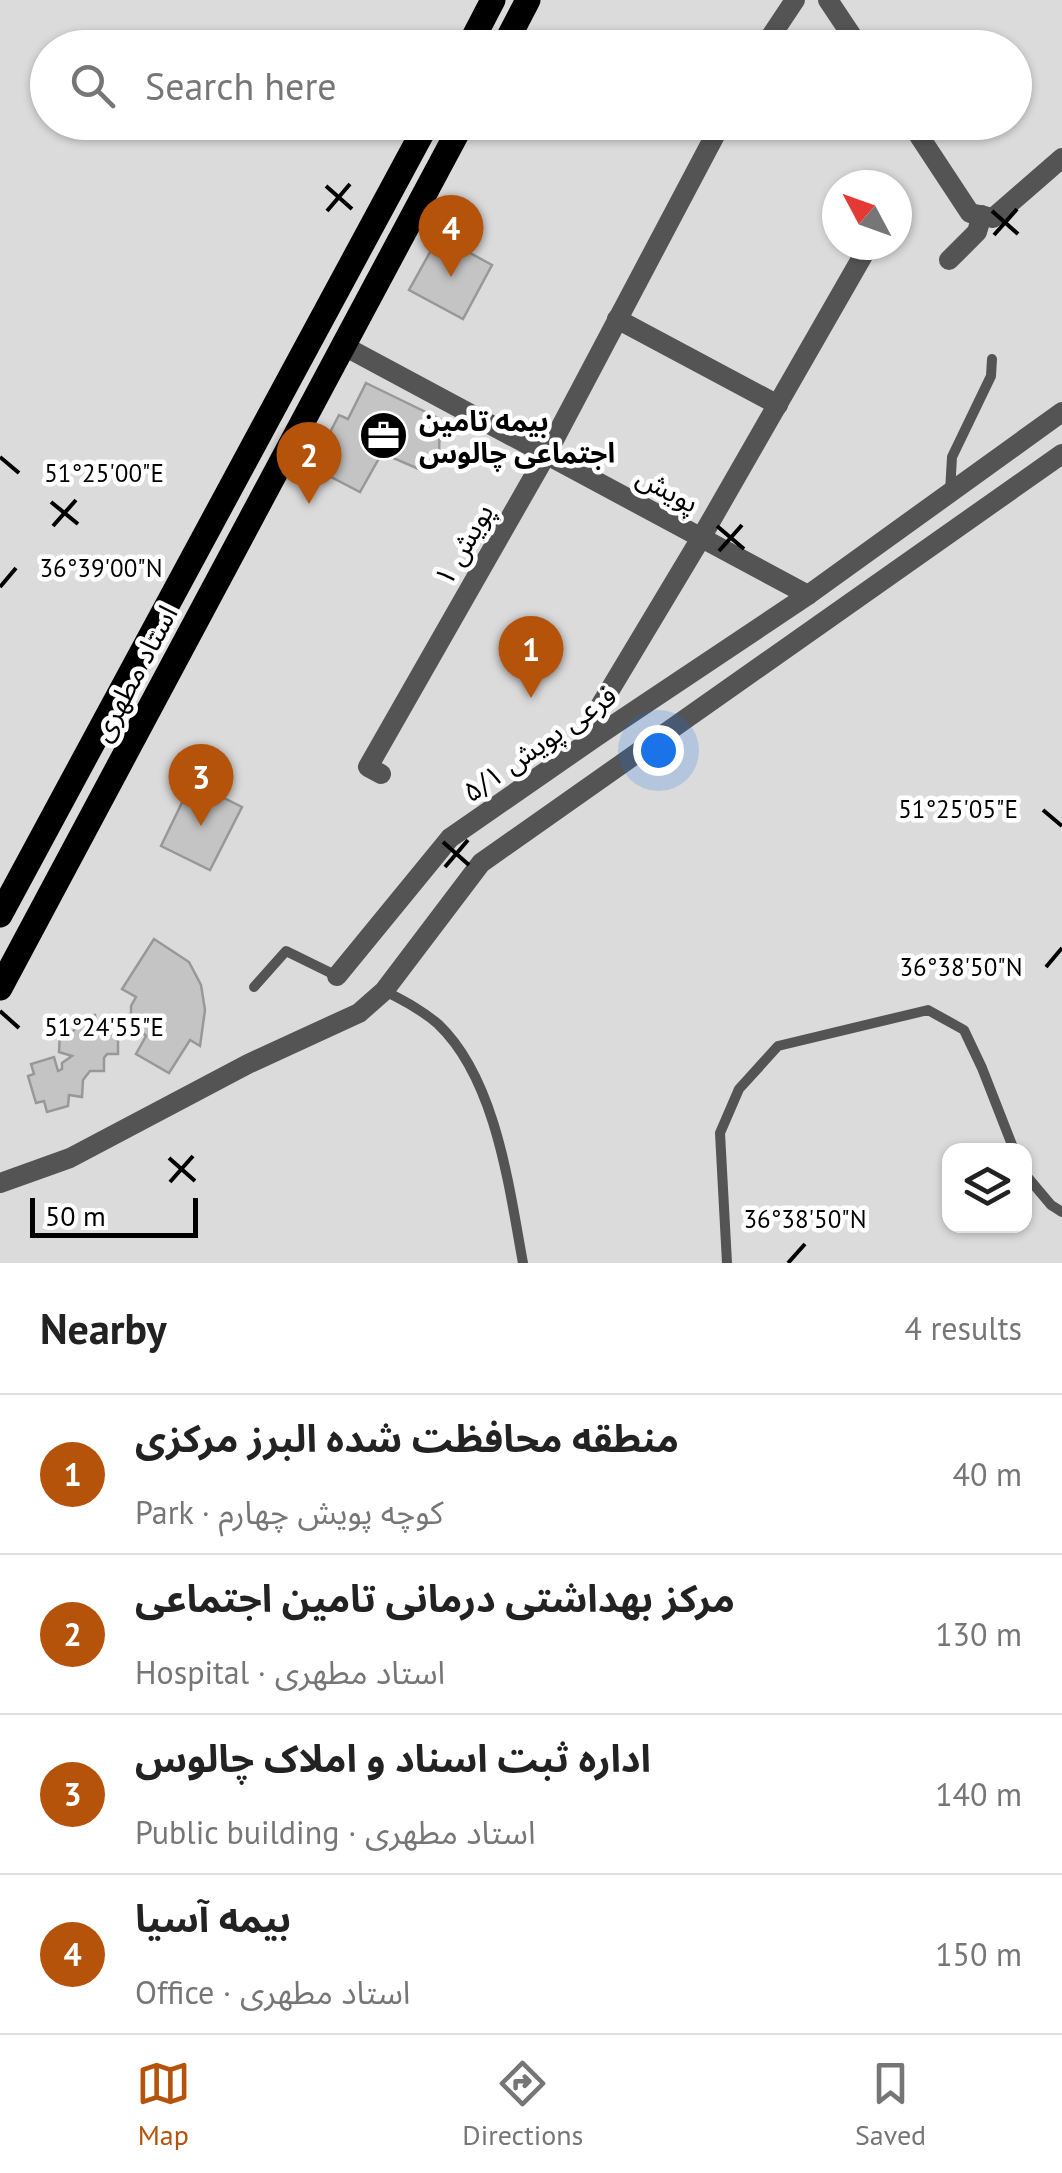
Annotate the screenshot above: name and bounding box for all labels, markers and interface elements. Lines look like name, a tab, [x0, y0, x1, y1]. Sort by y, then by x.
search box	[30, 30, 1032, 140]
icon: search	[65, 58, 120, 113]
text: Search here	[145, 61, 337, 110]
north arrow	[822, 170, 912, 260]
pin: 4	[418, 194, 484, 277]
place label: بیمه تامین اجتماعی چالوس	[419, 402, 615, 471]
office icon: بیمه تامین اجتماعی چالوس	[358, 410, 410, 462]
pin: 2	[276, 422, 342, 504]
text: 51°25'00"E	[44, 457, 164, 489]
street label: پویش	[630, 457, 706, 521]
street label: پویش ۱	[425, 496, 501, 592]
text: 36°39'00"N	[39, 552, 163, 584]
street label: استاد مطهری	[83, 598, 185, 748]
pin: 1	[498, 616, 564, 698]
street label: فرعی پویش ۵/۱	[455, 676, 623, 810]
your location	[633, 725, 684, 776]
pin: 3	[168, 744, 234, 826]
text: 51°25'05"E	[898, 793, 1018, 825]
text: 36°38'50"N	[899, 951, 1023, 983]
text: 51°24'55"E	[44, 1011, 164, 1043]
map controls	[942, 1143, 1032, 1233]
button: layers	[942, 1143, 1032, 1233]
scale bar	[30, 1193, 198, 1238]
text: 50 m	[45, 1197, 106, 1234]
text: 36°38'50"N	[743, 1203, 867, 1235]
text: Nearby	[40, 1301, 167, 1356]
text: 4 results	[904, 1307, 1022, 1349]
text: منطقه محافظت شده البرز مرکزی	[135, 1413, 679, 1462]
text: 1	[63, 1453, 82, 1495]
text: 40 m	[953, 1453, 1022, 1495]
text: Park · کوچه پویش چهارم	[135, 1491, 444, 1533]
text: مرکز بهداشتی درمانی تامین اجتماعی	[135, 1573, 735, 1622]
text: 2	[63, 1613, 82, 1655]
text: 130 m	[935, 1613, 1022, 1655]
text: Hospital · استاد مطهری	[135, 1651, 445, 1693]
text: اداره ثبت اسناد و املاک چالوس	[135, 1733, 651, 1782]
text: 3	[63, 1773, 82, 1815]
text: 140 m	[935, 1773, 1022, 1815]
text: Public building · استاد مطهری	[135, 1811, 536, 1853]
text: بیمه آسیا	[135, 1893, 291, 1942]
text: 4	[63, 1933, 82, 1975]
text: 150 m	[935, 1933, 1022, 1975]
text: Office · استاد مطهری	[135, 1971, 410, 2013]
tab: Map	[136, 2056, 191, 2153]
tab: Directions	[462, 2056, 583, 2153]
tab: Saved	[855, 2056, 926, 2153]

